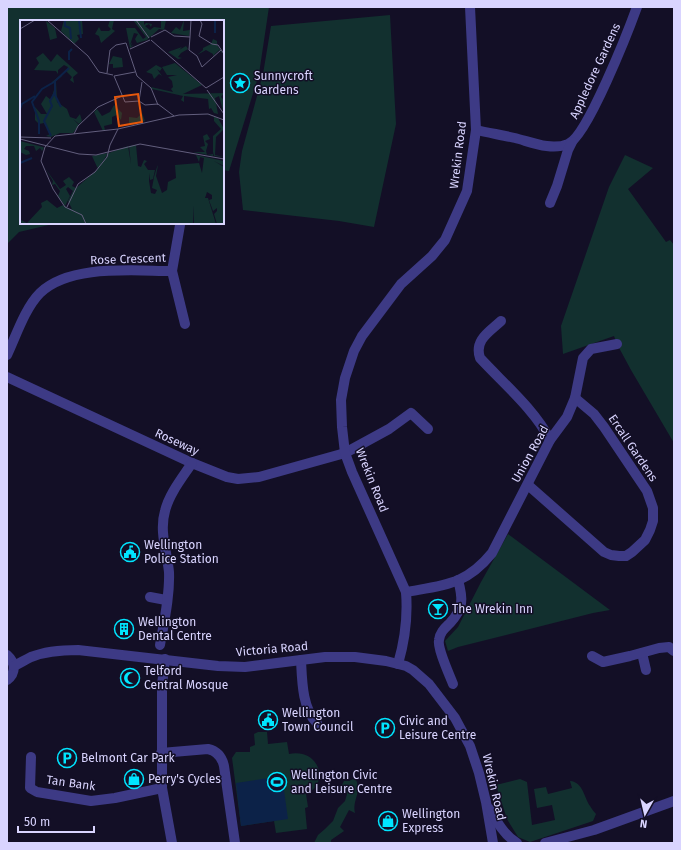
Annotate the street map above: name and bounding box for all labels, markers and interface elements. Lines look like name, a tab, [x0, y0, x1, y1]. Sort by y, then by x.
inset map	[20, 20, 224, 224]
street label: Appledore Gardens	[567, 21, 623, 121]
place label: Sunnycroft Gardens	[254, 69, 313, 97]
place icon: Sunnycroft Gardens	[229, 72, 251, 94]
street label: Wrekin Road	[447, 120, 469, 190]
street label: Rose Crescent	[90, 251, 167, 267]
street label: Ercall Gardens	[606, 412, 661, 484]
street label: Union Road	[509, 423, 551, 485]
street label: Roseway	[153, 426, 201, 458]
street label: Wrekin Road	[353, 446, 391, 514]
place label: Wellington Police Station	[144, 538, 219, 566]
public building icon: Wellington Police Station	[119, 541, 141, 563]
bar icon: The Wrekin Inn	[427, 598, 449, 620]
place label: The Wrekin Inn	[452, 602, 533, 616]
place label: Wellington Dental Centre	[138, 615, 212, 643]
building icon: Wellington Dental Centre	[113, 618, 135, 640]
street label: Victoria Road	[235, 639, 309, 659]
place label: Telford Central Mosque	[144, 664, 228, 692]
mosque icon: Telford Central Mosque	[119, 667, 141, 689]
place label: Wellington Town Council	[282, 706, 354, 734]
public building icon: Wellington Town Council	[257, 709, 279, 731]
place label: Civic and Leisure Centre	[399, 714, 476, 742]
parking icon: Civic and Leisure Centre	[374, 717, 396, 739]
parking icon: Belmont Car Park	[56, 747, 78, 769]
place label: Belmont Car Park	[81, 751, 176, 765]
street label: Wrekin Road	[480, 752, 508, 822]
shop icon: Perry's Cycles	[123, 768, 145, 790]
place label: Wellington Civic and Leisure Centre	[291, 768, 392, 796]
sports icon: Wellington Civic and Leisure Centre	[266, 771, 288, 793]
place label: Perry's Cycles	[148, 772, 221, 786]
street label: Tan Bank	[46, 773, 97, 793]
north arrow	[625, 794, 665, 834]
place label: Wellington Express	[402, 807, 460, 835]
scale bar	[18, 808, 94, 834]
shop icon: Wellington Express	[377, 810, 399, 832]
text: 50 m	[24, 815, 50, 829]
text: N	[639, 816, 648, 830]

